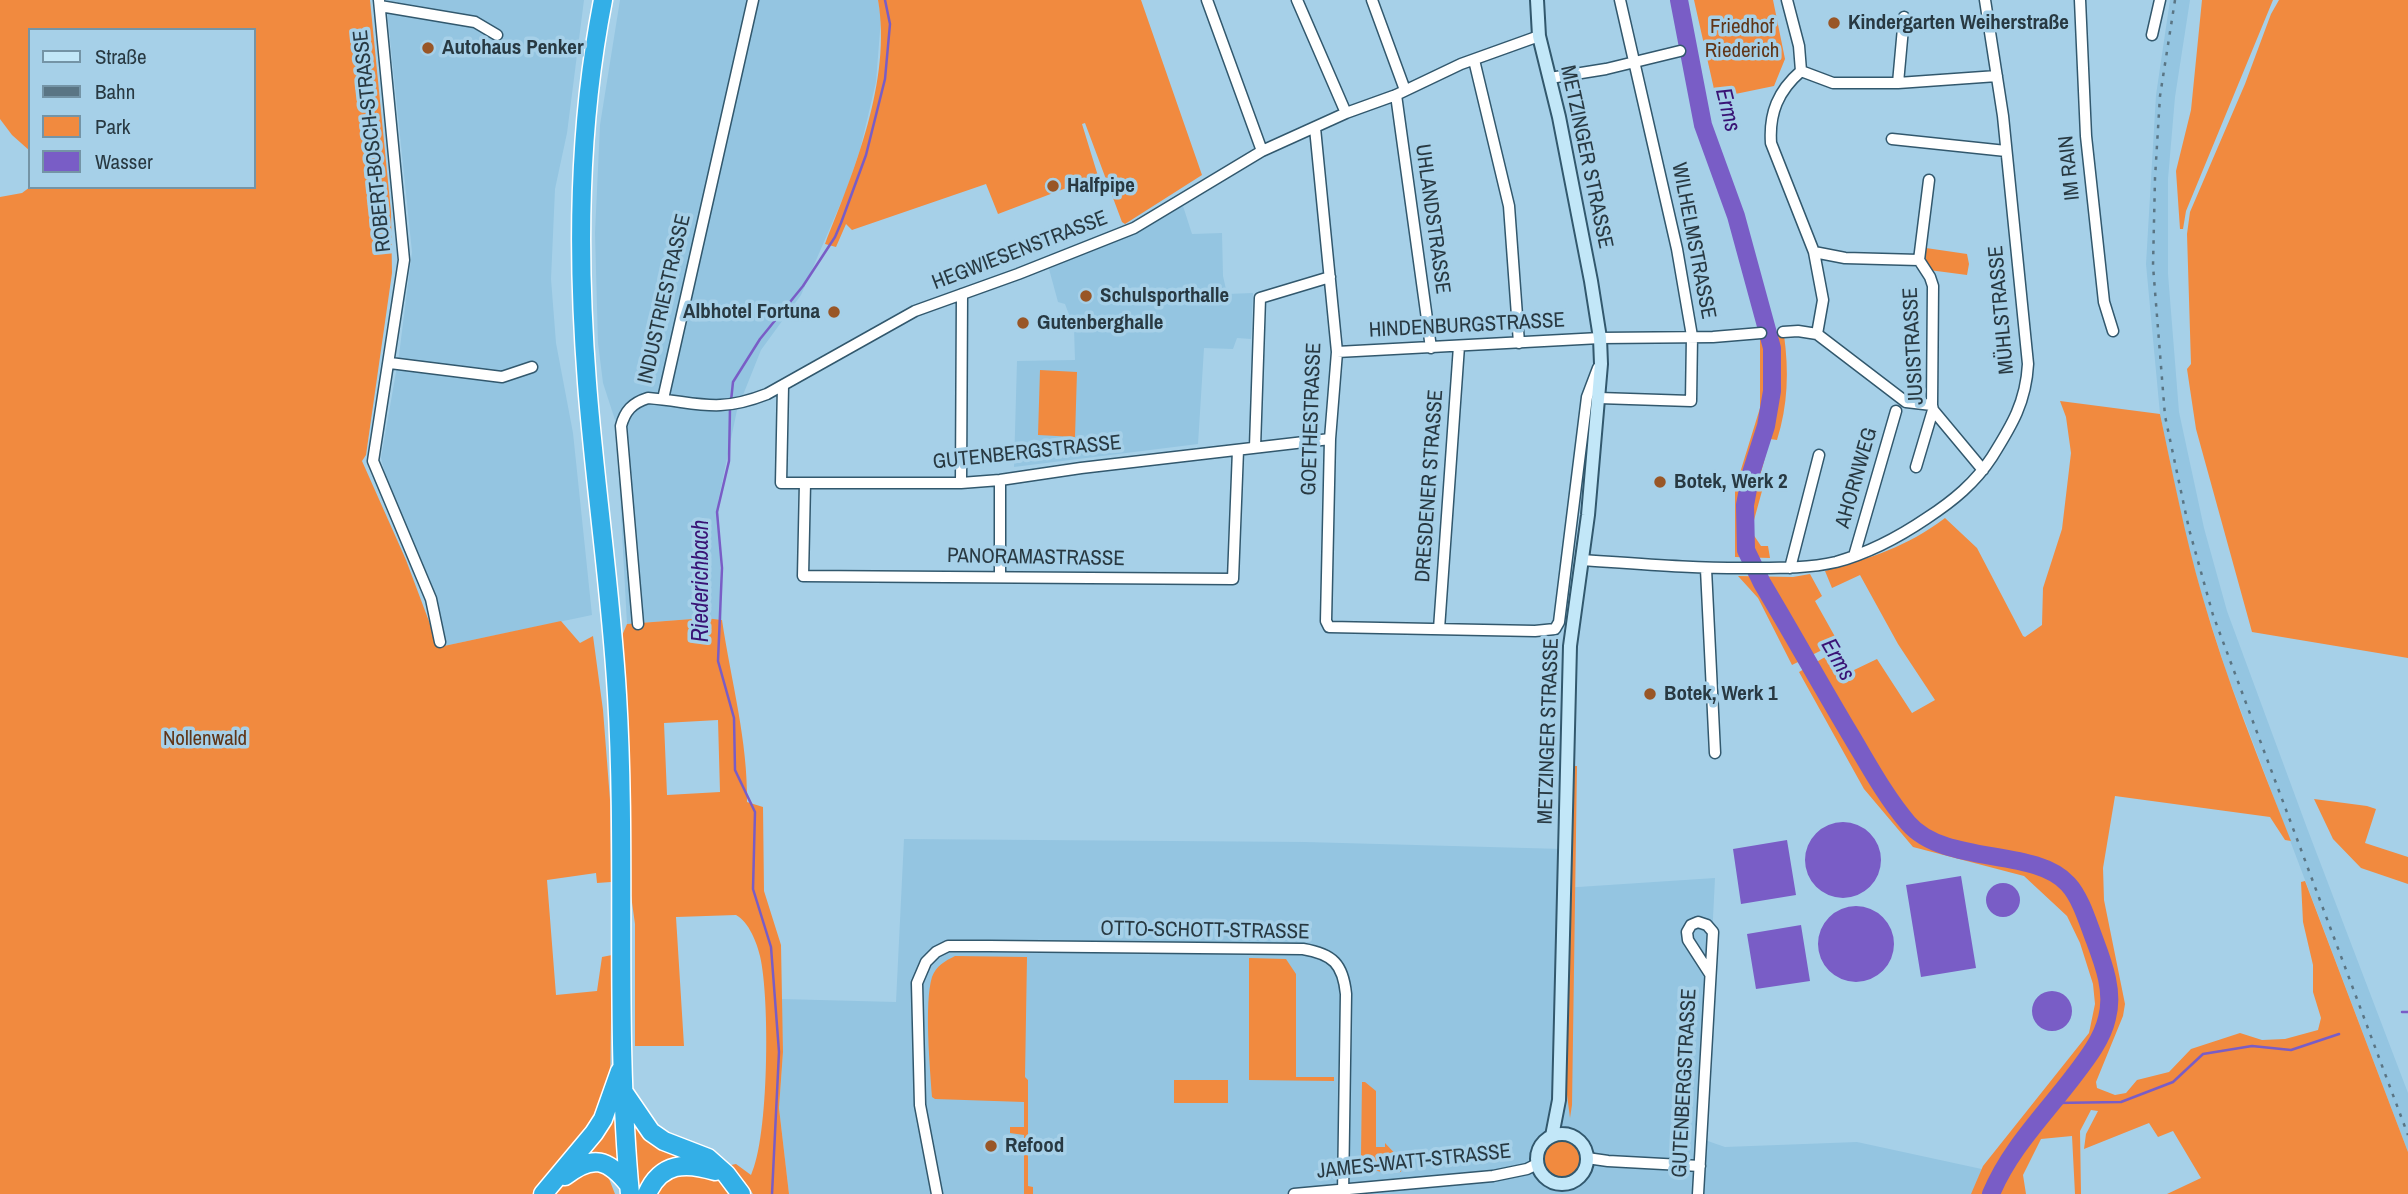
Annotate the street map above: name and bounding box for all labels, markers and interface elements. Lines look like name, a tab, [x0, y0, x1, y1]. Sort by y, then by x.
place label: Kindergarten Weiherstraße	[1848, 10, 2069, 36]
park label: Friedhof Riederich	[1705, 14, 1779, 64]
marker: Kindergarten Weiherstraße	[1826, 15, 1842, 31]
legend	[28, 28, 256, 189]
street label: ROBERT-BOSCH-STRASSE	[349, 28, 397, 254]
place label: Autohaus Penker	[442, 35, 584, 61]
marker: Autohaus Penker	[420, 40, 436, 56]
text: Straße	[95, 42, 147, 71]
street label: METZINGER STRASSE	[1554, 63, 1618, 251]
text: Bahn	[95, 77, 135, 106]
water label: Erms	[1708, 85, 1746, 135]
text: Park	[95, 112, 130, 141]
street label: IM RAIN	[2054, 134, 2086, 202]
street label: UHLANDSTRASSE	[1409, 142, 1455, 296]
text: Wasser	[95, 147, 153, 176]
street label: WILHELMSTRASSE	[1665, 161, 1721, 321]
place label: Halfpipe	[1067, 173, 1135, 199]
marker: Halfpipe	[1045, 178, 1061, 194]
street label: HEGWIESENSTRASSE	[929, 206, 1111, 296]
street label: INDUSTRIESTRASSE	[633, 212, 697, 386]
street label: MÜHLSTRASSE	[1984, 245, 2020, 375]
place label: Schulsporthalle	[1100, 283, 1229, 309]
street label: JUSISTRASSE	[1898, 287, 1930, 405]
marker: Schulsporthalle	[1078, 288, 1094, 304]
place label: Albhotel Fortuna	[683, 299, 820, 325]
marker: Albhotel Fortuna	[826, 304, 842, 320]
street label: HINDENBURGSTRASSE	[1368, 308, 1566, 344]
place label: Gutenberghalle	[1037, 310, 1163, 336]
marker: Gutenberghalle	[1015, 315, 1031, 331]
street label: GOETHESTRASSE	[1297, 342, 1327, 496]
street label: DRESDENER STRASSE	[1411, 389, 1449, 583]
street label: AHORNWEG	[1831, 425, 1883, 531]
street label: GUTENBERGSTRASSE	[931, 431, 1123, 475]
place label: Botek, Werk 2	[1674, 469, 1788, 495]
marker: Botek, Werk 2	[1652, 474, 1668, 490]
water label: Riederichbach	[688, 520, 716, 642]
street label: PANORAMASTRASSE	[947, 544, 1125, 572]
water label: Erms	[1814, 634, 1860, 686]
street label: METZINGER STRASSE	[1533, 637, 1565, 825]
place label: Botek, Werk 1	[1664, 681, 1778, 707]
marker: Botek, Werk 1	[1642, 686, 1658, 702]
park label: Nollenwald	[163, 726, 247, 752]
street label: OTTO-SCHOTT-STRASSE	[1100, 917, 1310, 945]
street label: GUTENBERGSTRASSE	[1667, 988, 1703, 1178]
place label: Refood	[1005, 1133, 1064, 1159]
marker: Refood	[983, 1138, 999, 1154]
street label: JAMES-WATT-STRASSE	[1316, 1139, 1512, 1185]

